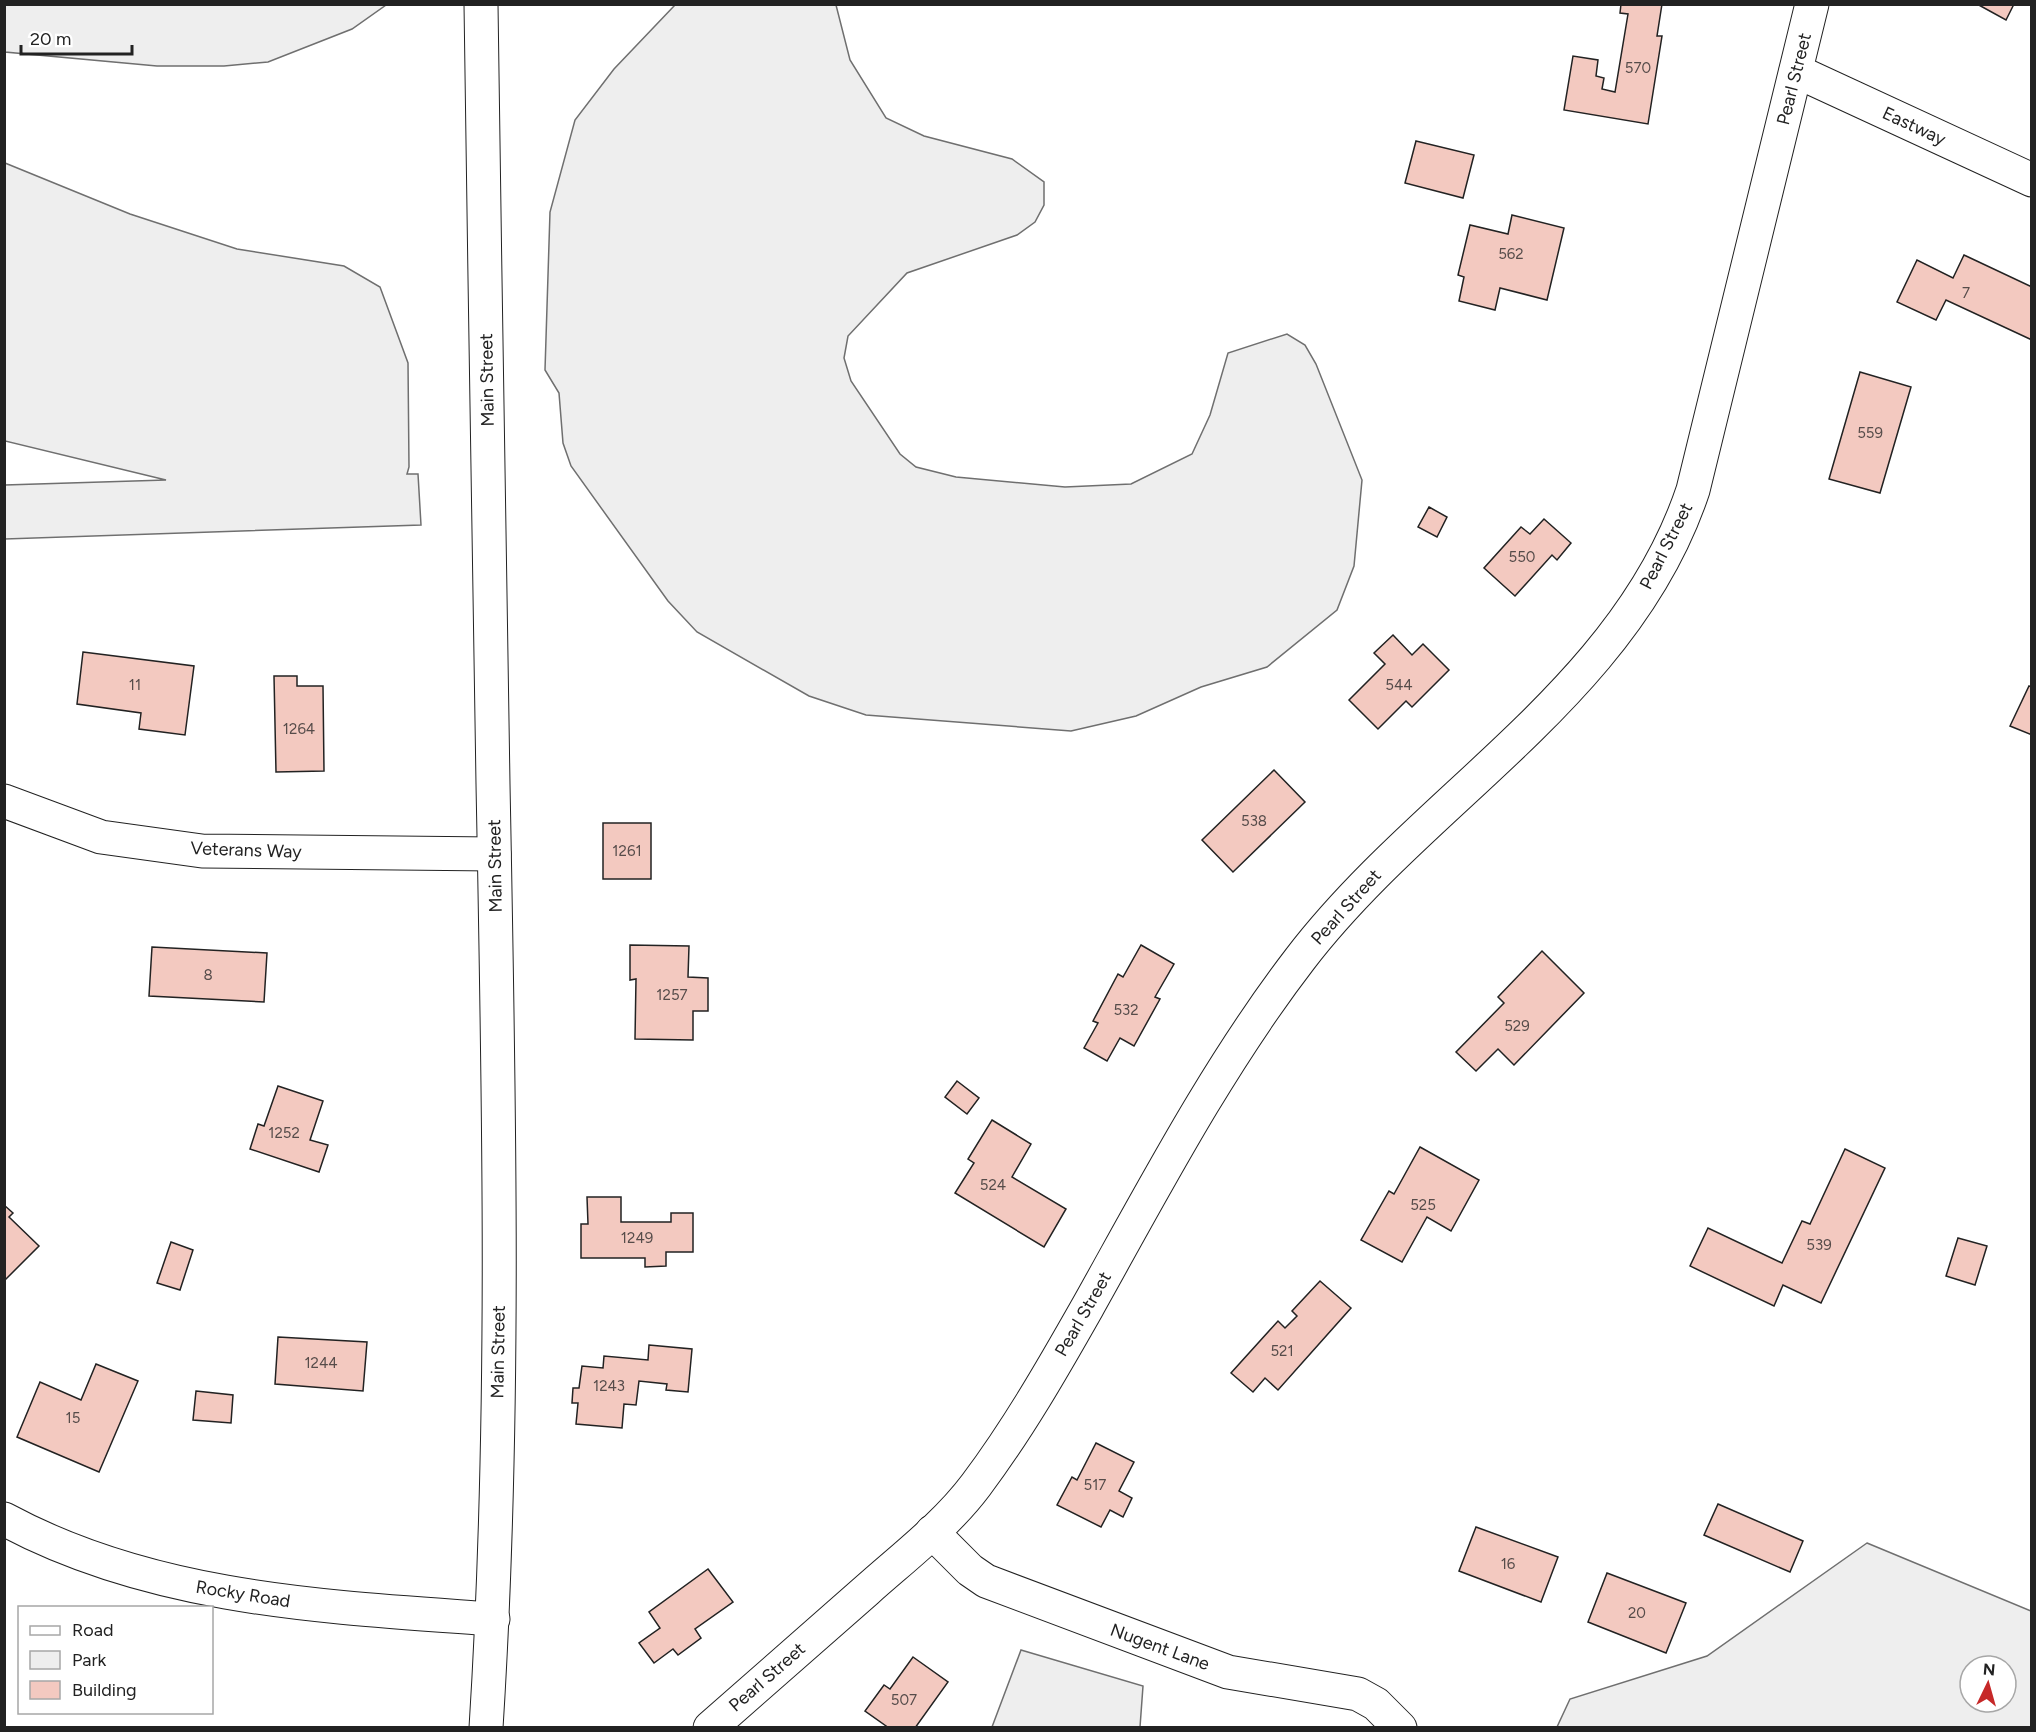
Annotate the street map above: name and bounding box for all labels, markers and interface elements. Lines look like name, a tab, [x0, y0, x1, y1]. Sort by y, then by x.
scale bar	[21, 18, 132, 56]
text: 20 m	[30, 28, 71, 50]
street label: Pearl Street	[1772, 30, 1816, 127]
house number: 570	[1625, 59, 1651, 77]
street label: Eastway	[1879, 102, 1950, 150]
house number: 562	[1498, 245, 1524, 263]
house number: 7	[1962, 284, 1970, 302]
street label: Main Street	[475, 333, 499, 427]
house number: 559	[1857, 424, 1883, 442]
street label: Pearl Street	[1635, 499, 1697, 593]
house number: 550	[1509, 548, 1535, 566]
house number: 11	[129, 676, 141, 694]
house number: 544	[1385, 676, 1413, 694]
house number: 1264	[283, 720, 315, 738]
house number: 538	[1241, 812, 1267, 830]
street label: Main Street	[483, 819, 507, 913]
street label: Veterans Way	[190, 837, 303, 863]
house number: 1261	[612, 842, 642, 860]
street label: Pearl Street	[1306, 865, 1386, 949]
house number: 8	[203, 966, 213, 984]
house number: 1257	[656, 986, 688, 1004]
house number: 532	[1113, 1001, 1139, 1019]
house number: 529	[1504, 1017, 1530, 1035]
house number: 1252	[268, 1124, 300, 1142]
house number: 524	[980, 1176, 1006, 1194]
house number: 525	[1410, 1196, 1436, 1214]
house number: 1249	[621, 1229, 653, 1247]
house number: 539	[1806, 1236, 1832, 1254]
street label: Pearl Street	[1050, 1268, 1116, 1360]
street label: Main Street	[486, 1305, 510, 1399]
house number: 521	[1270, 1342, 1294, 1360]
house number: 1244	[304, 1354, 338, 1372]
house number: 1243	[593, 1377, 625, 1395]
house number: 15	[66, 1409, 80, 1427]
house number: 517	[1084, 1476, 1106, 1494]
house number: 16	[1501, 1555, 1516, 1573]
street label: Rocky Road	[194, 1576, 292, 1612]
house number: 20	[1628, 1604, 1646, 1622]
legend	[18, 1606, 213, 1714]
text: Road	[72, 1619, 113, 1641]
street label: Nugent Lane	[1107, 1619, 1213, 1675]
street label: Pearl Street	[724, 1638, 810, 1716]
text: Park	[72, 1649, 107, 1671]
north arrow	[1958, 1654, 2018, 1714]
text: N	[1982, 1660, 1996, 1680]
text: Building	[72, 1679, 137, 1701]
house number: 507	[891, 1691, 917, 1709]

